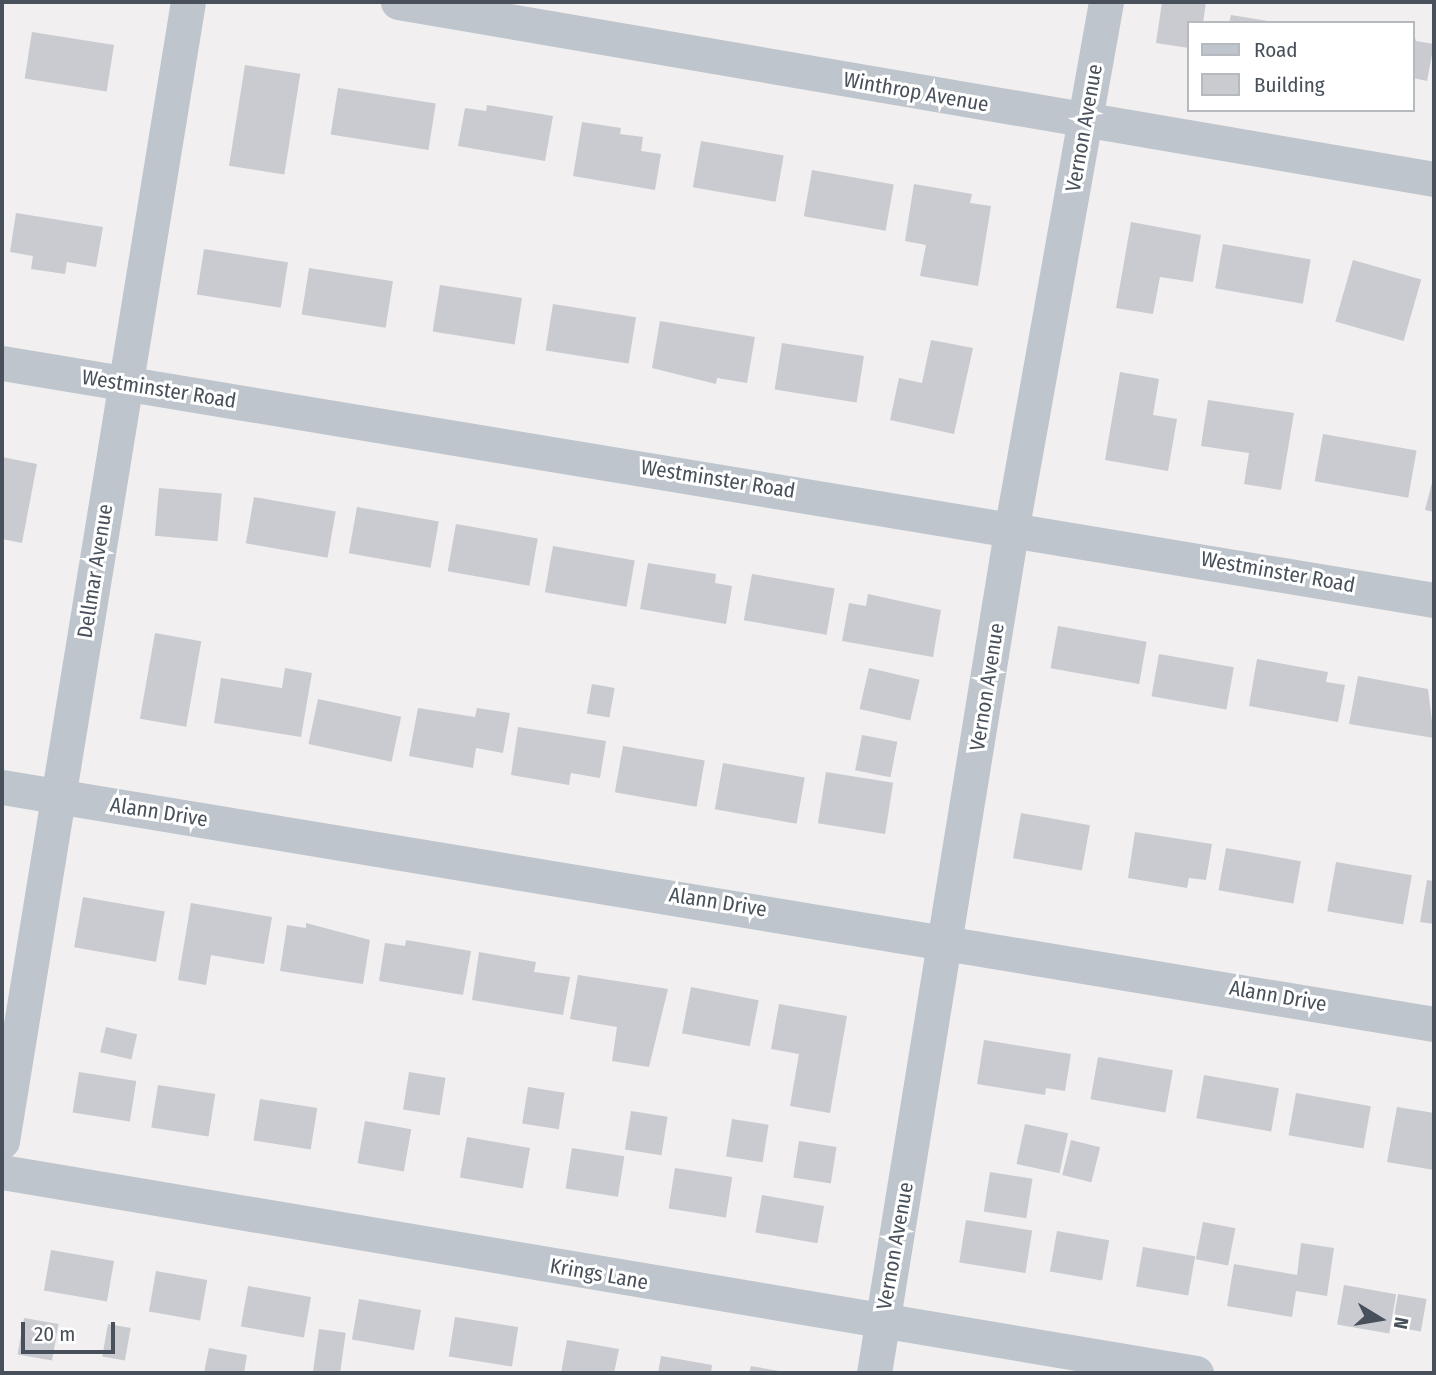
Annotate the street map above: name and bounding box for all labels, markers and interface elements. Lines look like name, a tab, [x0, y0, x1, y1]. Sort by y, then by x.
legend	[1188, 21, 1415, 112]
text: Road	[1254, 37, 1298, 63]
street label: Vernon Avenue	[1060, 62, 1108, 194]
street label: Winthrop Avenue	[841, 67, 991, 117]
text: Building	[1254, 72, 1325, 98]
street label: Westminster Road	[80, 364, 238, 414]
street label: Westminster Road	[639, 454, 797, 504]
street label: Dellmar Avenue	[72, 502, 118, 640]
street label: Westminster Road	[1199, 546, 1357, 598]
street label: Vernon Avenue	[964, 621, 1010, 753]
street label: Alann Drive	[108, 792, 210, 832]
street label: Alann Drive	[667, 882, 769, 922]
street label: Alann Drive	[1227, 975, 1329, 1017]
street label: Vernon Avenue	[871, 1180, 919, 1312]
street label: Krings Lane	[548, 1253, 650, 1295]
north arrow	[1345, 1284, 1415, 1354]
scale bar	[24, 1308, 119, 1352]
text: N	[1389, 1315, 1413, 1331]
text: 20 m	[34, 1321, 75, 1347]

